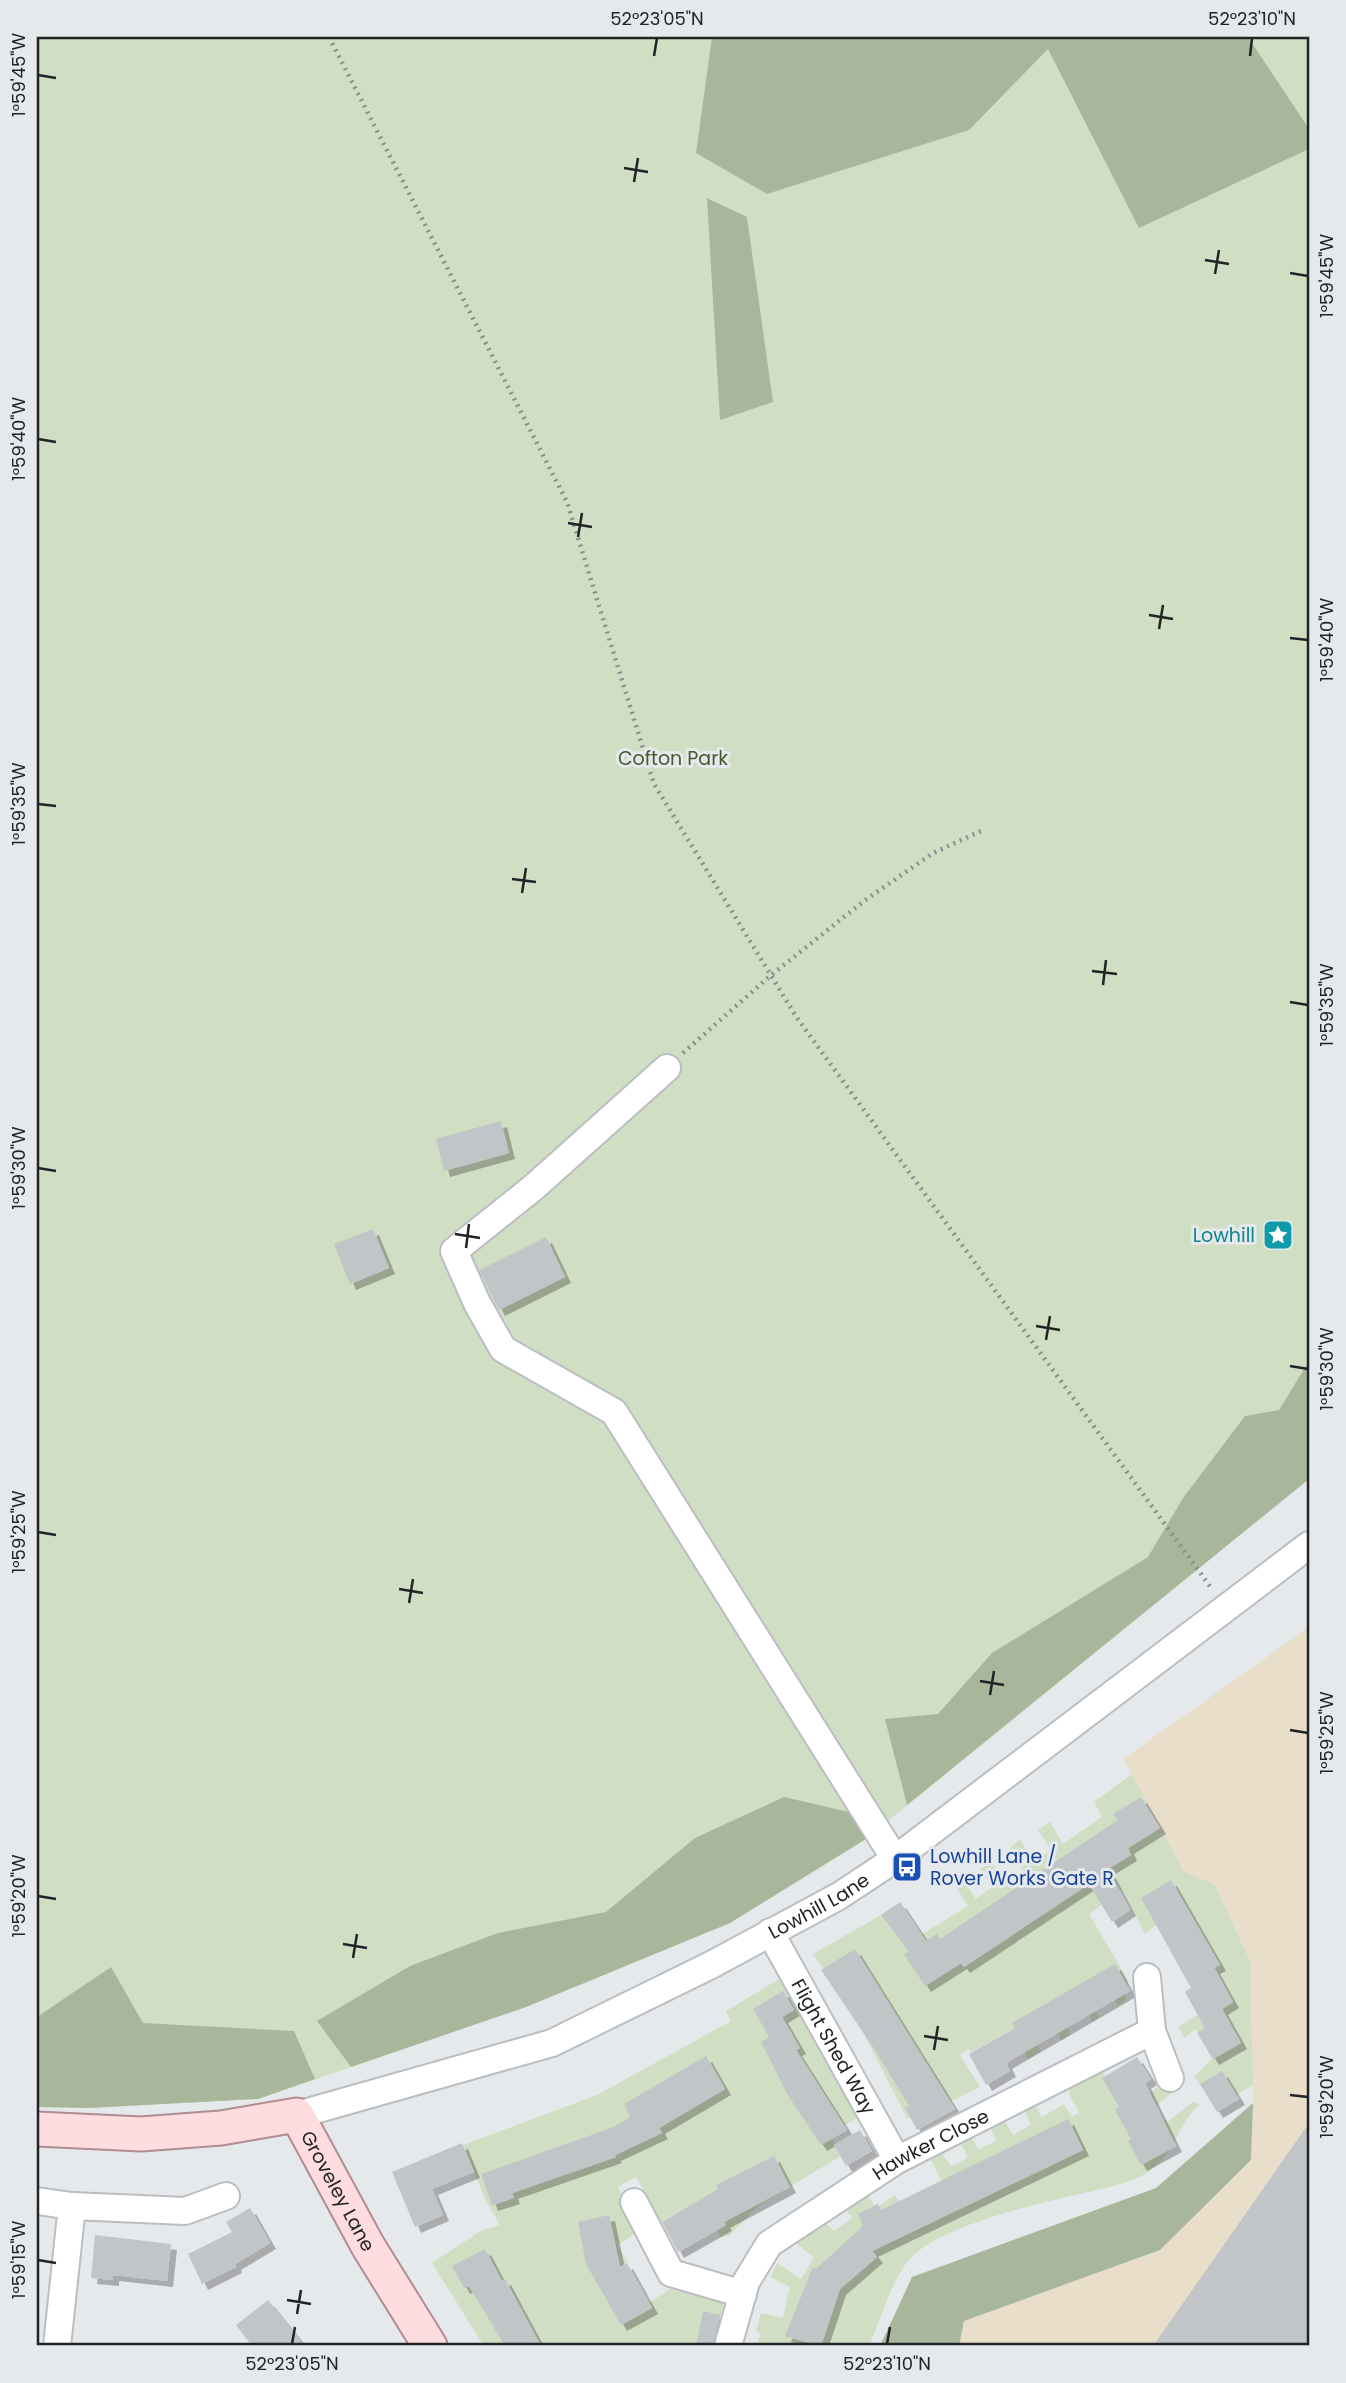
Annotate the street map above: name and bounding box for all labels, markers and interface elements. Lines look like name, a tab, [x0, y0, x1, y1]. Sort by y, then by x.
text: 52°23'05"N	[610, 6, 704, 31]
text: 52°23'10"N	[1208, 6, 1296, 31]
text: 1°59'45"W	[6, 33, 31, 117]
text: 1°59'45"W	[1314, 234, 1339, 318]
text: 1°59'40"W	[6, 397, 31, 481]
text: 1°59'40"W	[1314, 598, 1339, 682]
park label: Cofton Park	[618, 745, 728, 772]
text: 1°59'35"W	[6, 762, 31, 846]
text: 1°59'35"W	[1314, 963, 1339, 1047]
text: 1°59'30"W	[6, 1126, 31, 1210]
place icon: Lowhill	[1261, 1218, 1295, 1252]
place label: Lowhill	[1193, 1222, 1255, 1249]
text: 1°59'30"W	[1314, 1327, 1339, 1411]
text: 1°59'25"W	[6, 1490, 31, 1574]
text: 1°59'25"W	[1314, 1691, 1339, 1775]
place label: Lowhill Lane / Rover Works Gate R	[930, 1843, 1114, 1892]
bus stop icon: Lowhill Lane / Rover Works Gate R	[890, 1850, 924, 1884]
text: 1°59'20"W	[6, 1854, 31, 1938]
street label: Lowhill Lane	[763, 1866, 875, 1945]
street label: Flight Shed Way	[785, 1974, 882, 2119]
text: 1°59'20"W	[1314, 2055, 1339, 2139]
street label: Hawker Close	[867, 2102, 993, 2186]
street label: Groveley Lane	[294, 2126, 382, 2256]
text: 1°59'15"W	[6, 2220, 31, 2299]
text: 52°23'05"N	[245, 2351, 339, 2376]
text: 52°23'10"N	[843, 2351, 931, 2376]

